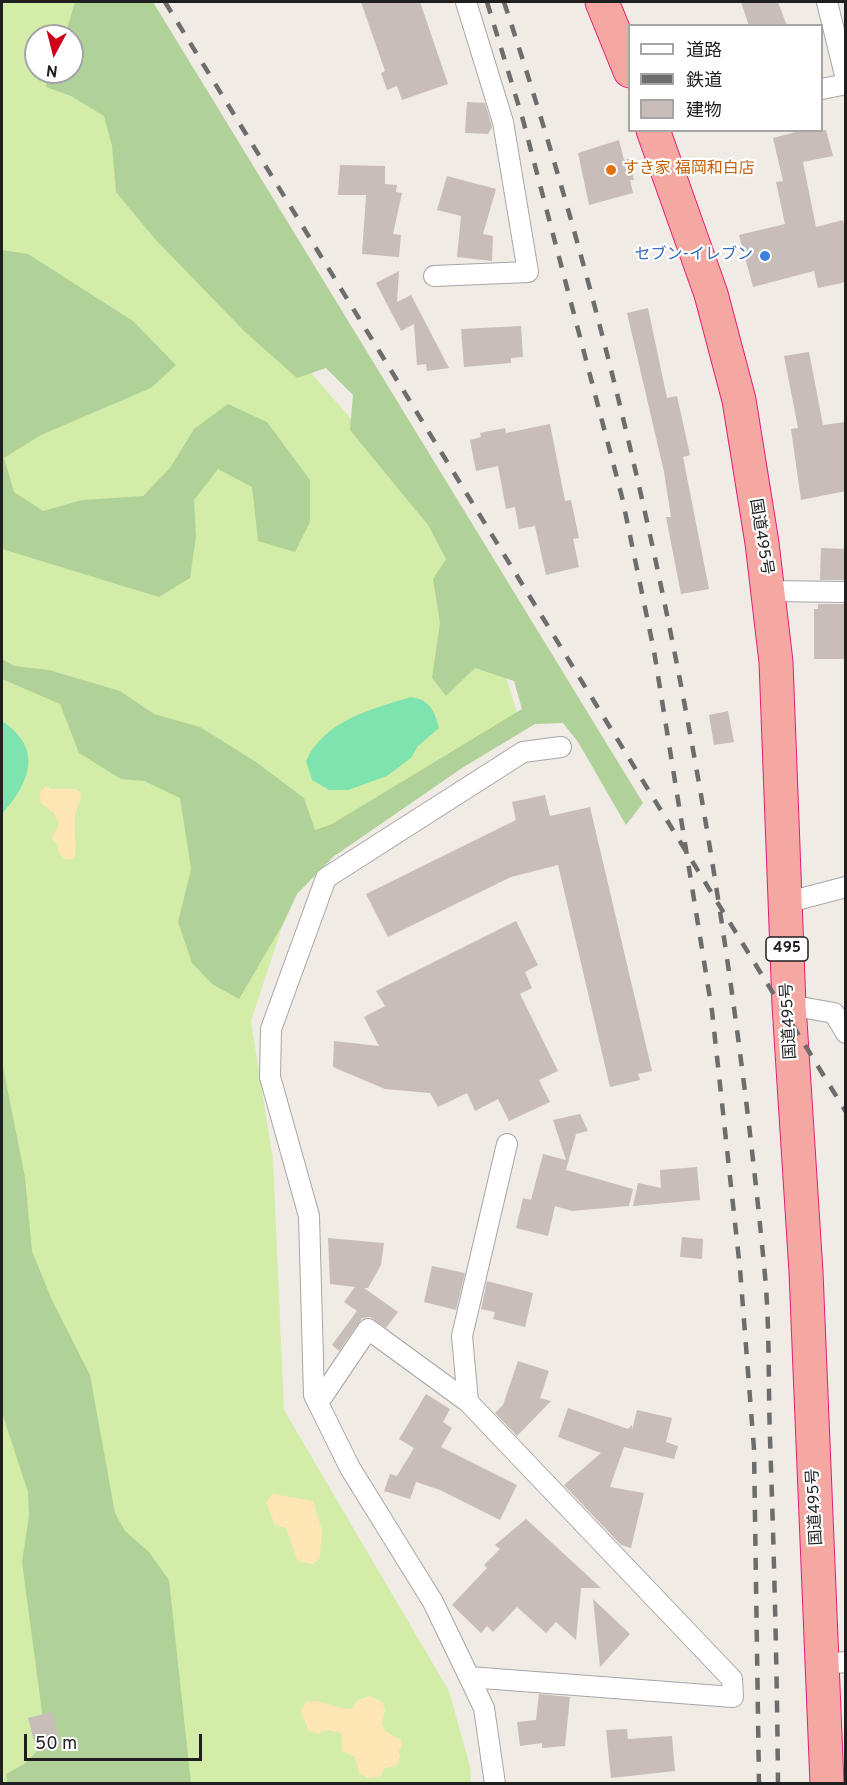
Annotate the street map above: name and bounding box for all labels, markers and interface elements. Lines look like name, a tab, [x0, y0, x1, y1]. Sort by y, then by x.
north arrow	[24, 24, 84, 84]
legend	[628, 24, 823, 132]
text: 道路	[686, 40, 722, 63]
text: N	[45, 59, 59, 81]
text: 鉄道	[686, 70, 722, 93]
text: 建物	[686, 100, 722, 123]
place label: すき家 福岡和白店	[623, 160, 755, 180]
marker: すき家 福岡和白店	[604, 163, 618, 177]
place label: セブン-イレブン	[635, 246, 753, 266]
marker: セブン-イレブン	[758, 249, 772, 263]
street label: 国道495号	[744, 497, 776, 577]
road number: 495	[766, 937, 808, 961]
street label: 国道495号	[778, 982, 802, 1060]
street label: 国道495号	[804, 1468, 828, 1546]
scale bar	[27, 1722, 206, 1760]
text: 50 m	[35, 1733, 77, 1756]

